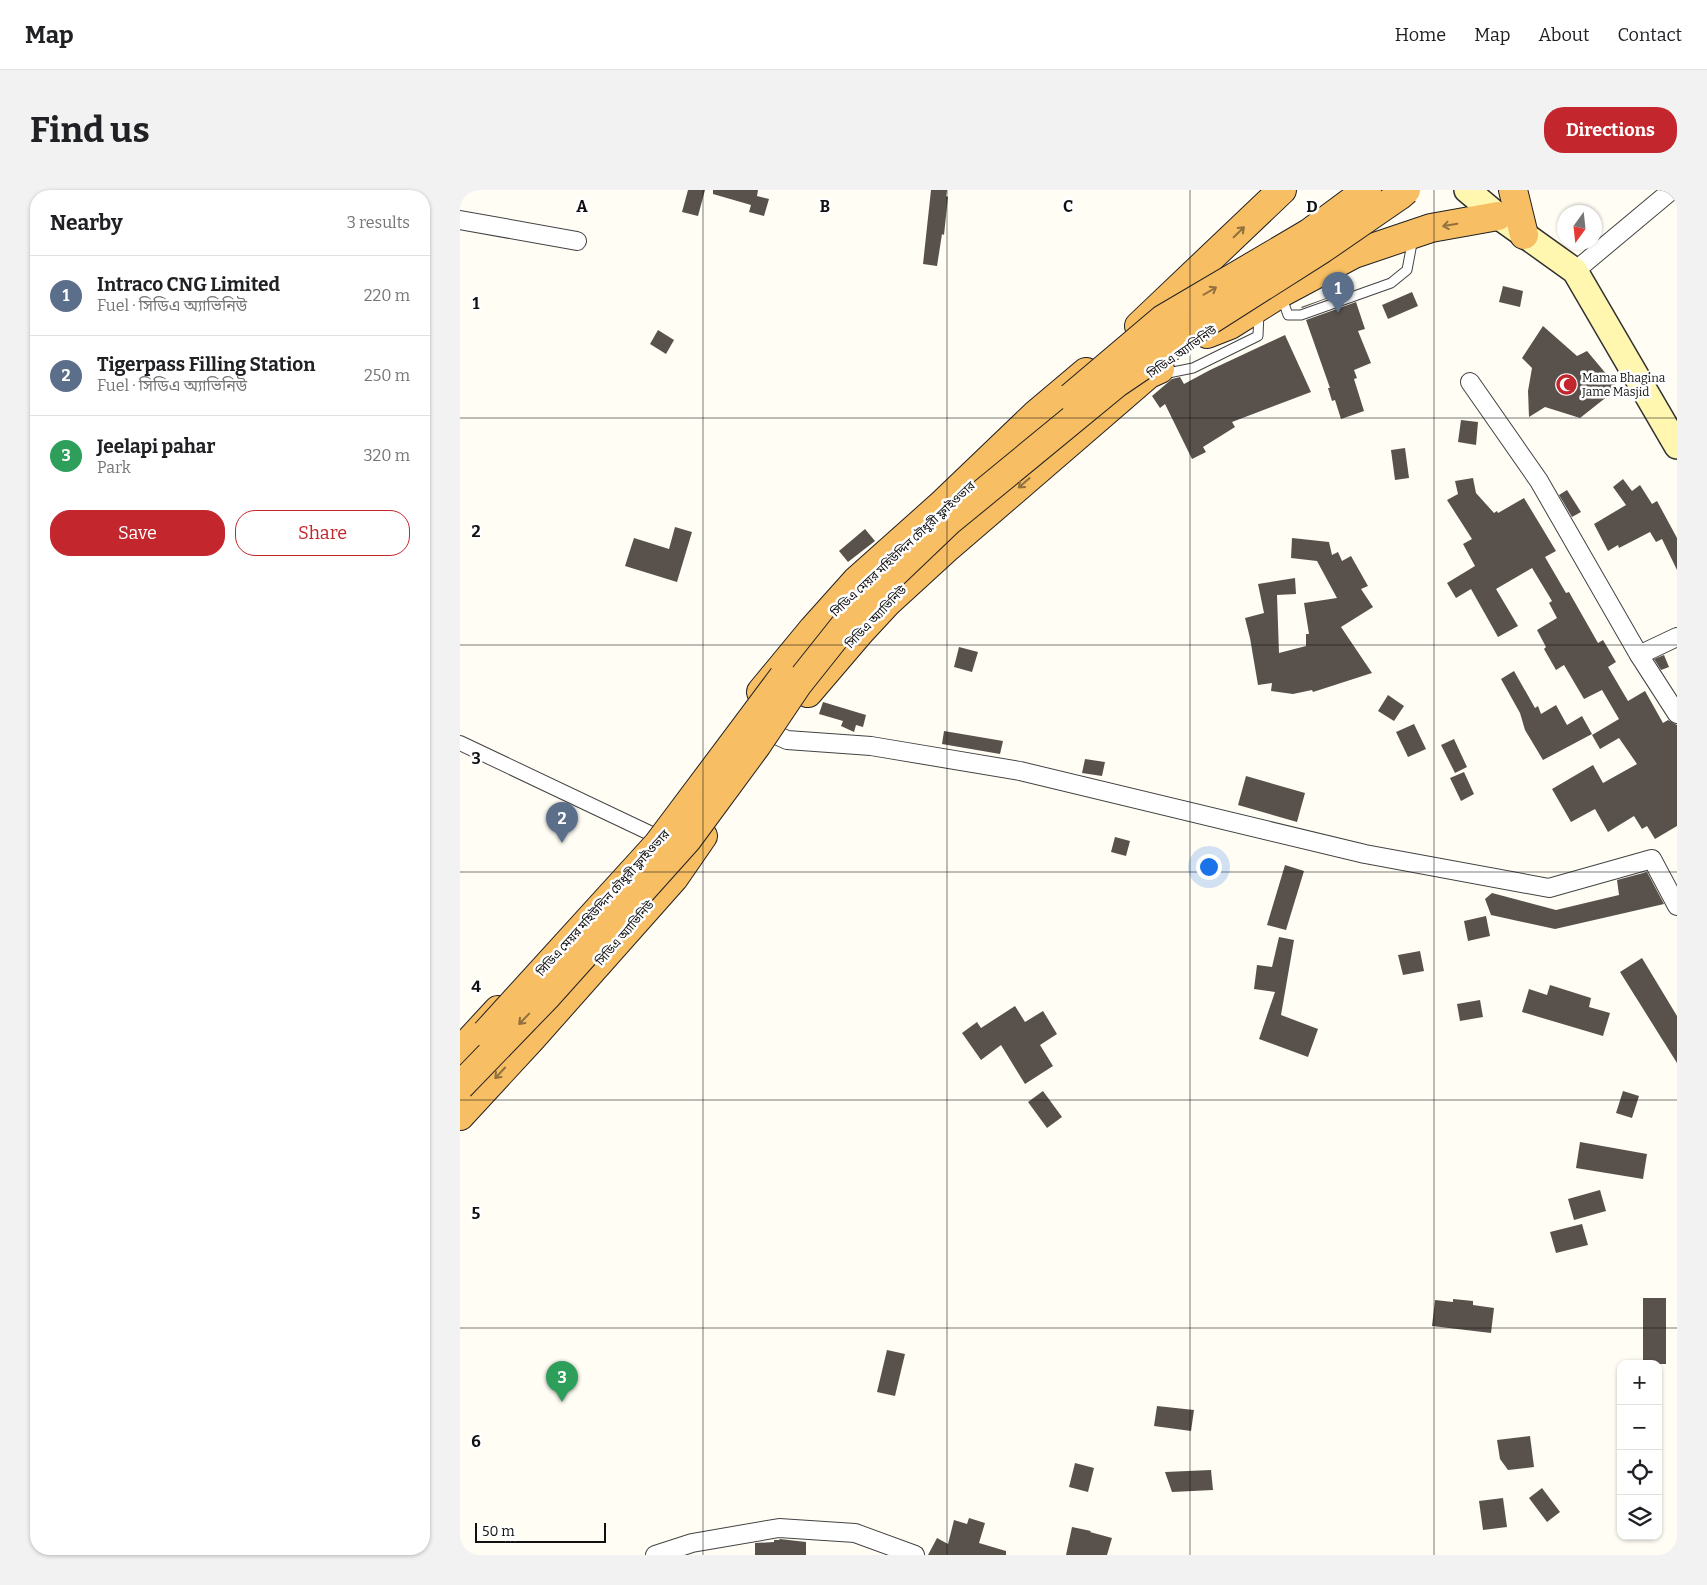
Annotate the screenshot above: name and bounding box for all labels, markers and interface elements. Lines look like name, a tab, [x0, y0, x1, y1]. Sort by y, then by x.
text: Map	[25, 21, 74, 49]
text: Home	[1395, 24, 1446, 46]
text: Map	[1474, 24, 1510, 46]
text: About	[1538, 24, 1589, 46]
text: Contact	[1617, 24, 1682, 46]
button: Directions	[1544, 107, 1677, 153]
text: Find us	[30, 109, 150, 151]
text: A	[576, 197, 588, 216]
text: B	[820, 197, 830, 216]
text: C	[1063, 197, 1073, 216]
text: D	[1306, 197, 1318, 216]
north arrow	[1557, 205, 1602, 250]
text: Nearby	[50, 210, 123, 236]
text: 3 results	[347, 213, 410, 232]
one-way arrow	[1443, 220, 1459, 230]
one-way arrow	[1232, 226, 1245, 238]
pin: 1	[1322, 272, 1354, 313]
text: Intraco CNG Limited	[97, 273, 280, 296]
text: 1	[63, 286, 69, 305]
text: 220 m	[364, 286, 410, 305]
one-way arrow	[1203, 286, 1217, 296]
text: 1	[473, 294, 480, 313]
text: Fuel · সিডিএ অ্যাভিনিউ	[97, 296, 247, 315]
street label: সিডিএ অ্যাভিনিউ	[1143, 322, 1220, 382]
text: Tigerpass Filling Station	[97, 353, 316, 376]
text: 2	[61, 366, 71, 385]
text: 250 m	[364, 366, 410, 385]
place label: Mama Bhagina Jame Masjid	[1581, 371, 1666, 399]
mosque icon: Mama Bhagina Jame Masjid	[1554, 373, 1578, 397]
text: Fuel · সিডিএ অ্যাভিনিউ	[97, 376, 247, 395]
text: Jeelapi pahar	[97, 435, 215, 458]
text: 3	[61, 446, 71, 465]
text: 320 m	[363, 446, 410, 465]
text: Park	[97, 458, 131, 477]
street label: সিডিএ মেয়র মহিউদ্দিন চৌধুরী ফ্লাইওভার	[827, 477, 979, 621]
one-way arrow	[1018, 477, 1031, 488]
button: Save	[50, 510, 225, 556]
button: Share	[235, 510, 410, 556]
text: 2	[471, 522, 481, 541]
street label: সিডিএ অ্যাভিনিউ	[841, 582, 910, 652]
text: 3	[471, 749, 481, 768]
pin: 2	[546, 802, 578, 843]
street label: সিডিএ মেয়র মহিউদ্দিন চৌধুরী ফ্লাইওভার	[532, 826, 674, 980]
your location	[1196, 854, 1222, 880]
street label: সিডিএ অ্যাভিনিউ	[592, 897, 657, 969]
text: 4	[471, 977, 481, 996]
one-way arrow	[518, 1013, 530, 1026]
one-way arrow	[494, 1067, 506, 1080]
text: 5	[472, 1204, 481, 1223]
map controls	[1617, 1360, 1662, 1540]
button: +	[1617, 1360, 1662, 1405]
pin: 3	[546, 1361, 578, 1402]
button: −	[1617, 1405, 1662, 1450]
text: 6	[471, 1432, 481, 1451]
button: locate	[1617, 1450, 1662, 1495]
button: layers	[1617, 1495, 1662, 1540]
scale bar	[475, 1520, 606, 1543]
text: 50 m	[482, 1523, 515, 1540]

